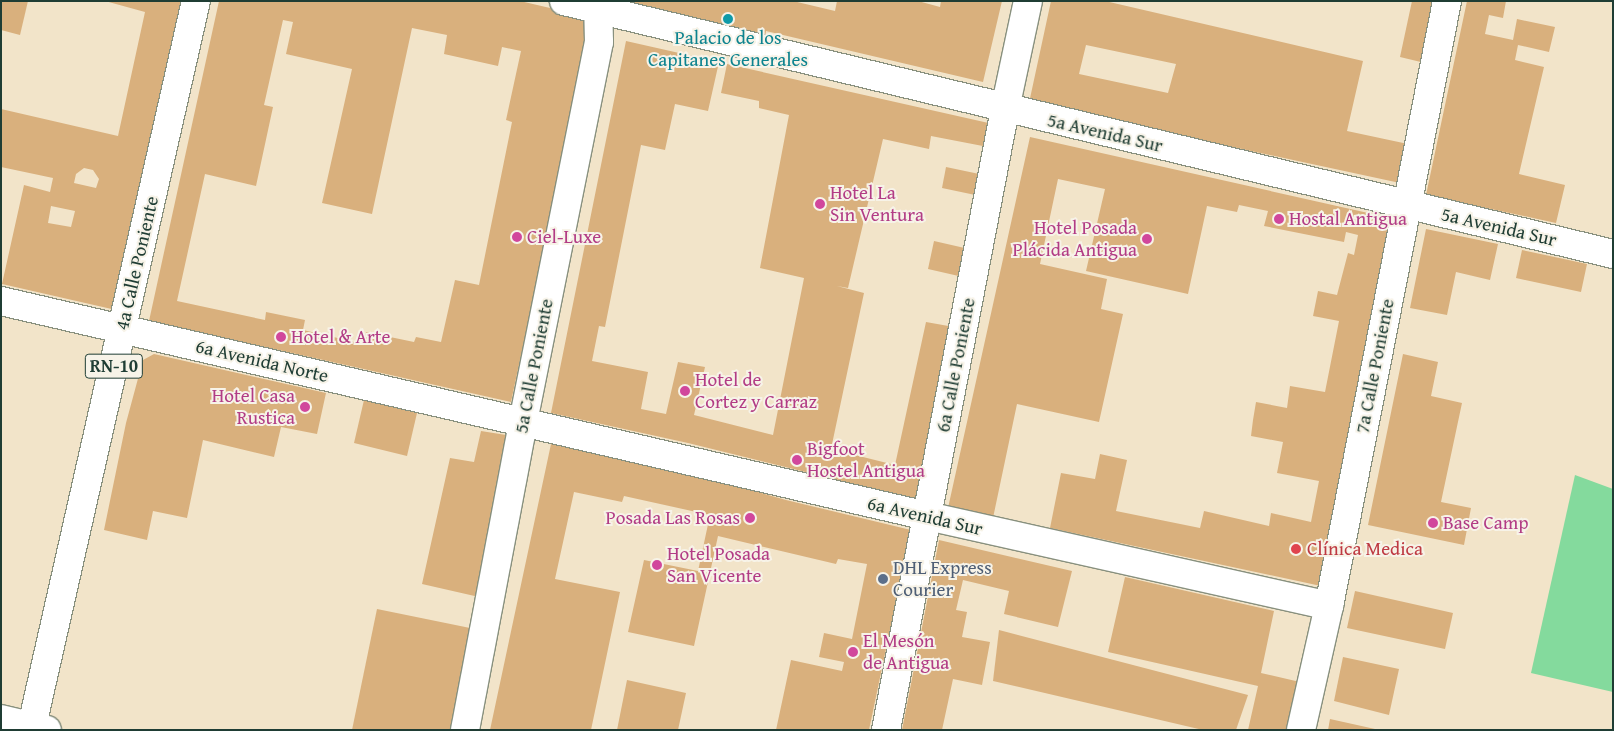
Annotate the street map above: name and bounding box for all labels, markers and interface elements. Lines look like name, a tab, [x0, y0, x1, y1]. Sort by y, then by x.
marker: Palacio de los Capitanes Generales	[722, 13, 734, 25]
place label: Palacio de los Capitanes Generales	[648, 27, 808, 71]
street label: 5a Avenida Sur	[1045, 109, 1165, 157]
place label: Hotel La Sin Ventura	[830, 182, 924, 226]
street label: 4a Calle Poniente	[111, 194, 163, 332]
marker: Hotel La Sin Ventura	[814, 198, 826, 210]
street label: 5a Avenida Sur	[1439, 203, 1559, 251]
place label: Hostal Antigua	[1289, 208, 1407, 230]
marker: Hostal Antigua	[1273, 213, 1285, 225]
place label: Hotel Posada Plácida Antigua	[1012, 217, 1137, 261]
place label: Ciel-Luxe	[527, 226, 601, 248]
marker: Ciel-Luxe	[511, 231, 523, 243]
marker: Hotel Posada Plácida Antigua	[1141, 233, 1153, 245]
street label: 6a Calle Poniente	[932, 296, 980, 434]
street label: 5a Calle Poniente	[510, 297, 558, 435]
street label: 7a Calle Poniente	[1351, 297, 1399, 435]
place label: Hotel & Arte	[291, 326, 390, 348]
marker: Hotel & Arte	[275, 331, 287, 343]
street label: 6a Avenida Norte	[193, 335, 331, 387]
road number: RN-10	[84, 351, 144, 382]
place label: Hotel de Cortez y Carraz	[695, 369, 817, 413]
place label: Hotel Casa Rustica	[212, 385, 295, 429]
marker: Hotel de Cortez y Carraz	[679, 385, 691, 397]
marker: Hotel Casa Rustica	[299, 401, 311, 413]
place label: Bigfoot Hostel Antigua	[807, 438, 925, 482]
marker: Bigfoot Hostel Antigua	[791, 454, 803, 466]
street label: 6a Avenida Sur	[865, 492, 985, 540]
place label: Posada Las Rosas	[606, 507, 740, 529]
marker: Posada Las Rosas	[744, 512, 756, 524]
place label: Base Camp	[1443, 512, 1528, 534]
marker: Base Camp	[1427, 517, 1439, 529]
place label: Clínica Medica	[1307, 538, 1423, 560]
marker: Clínica Medica	[1289, 542, 1303, 556]
place label: Hotel Posada San Vicente	[667, 543, 770, 587]
place label: DHL Express Courier	[893, 557, 992, 601]
marker: Hotel Posada San Vicente	[651, 559, 663, 571]
marker: DHL Express Courier	[877, 573, 889, 585]
place label: El Mesón de Antigua	[863, 630, 949, 674]
marker: El Mesón de Antigua	[847, 646, 859, 658]

